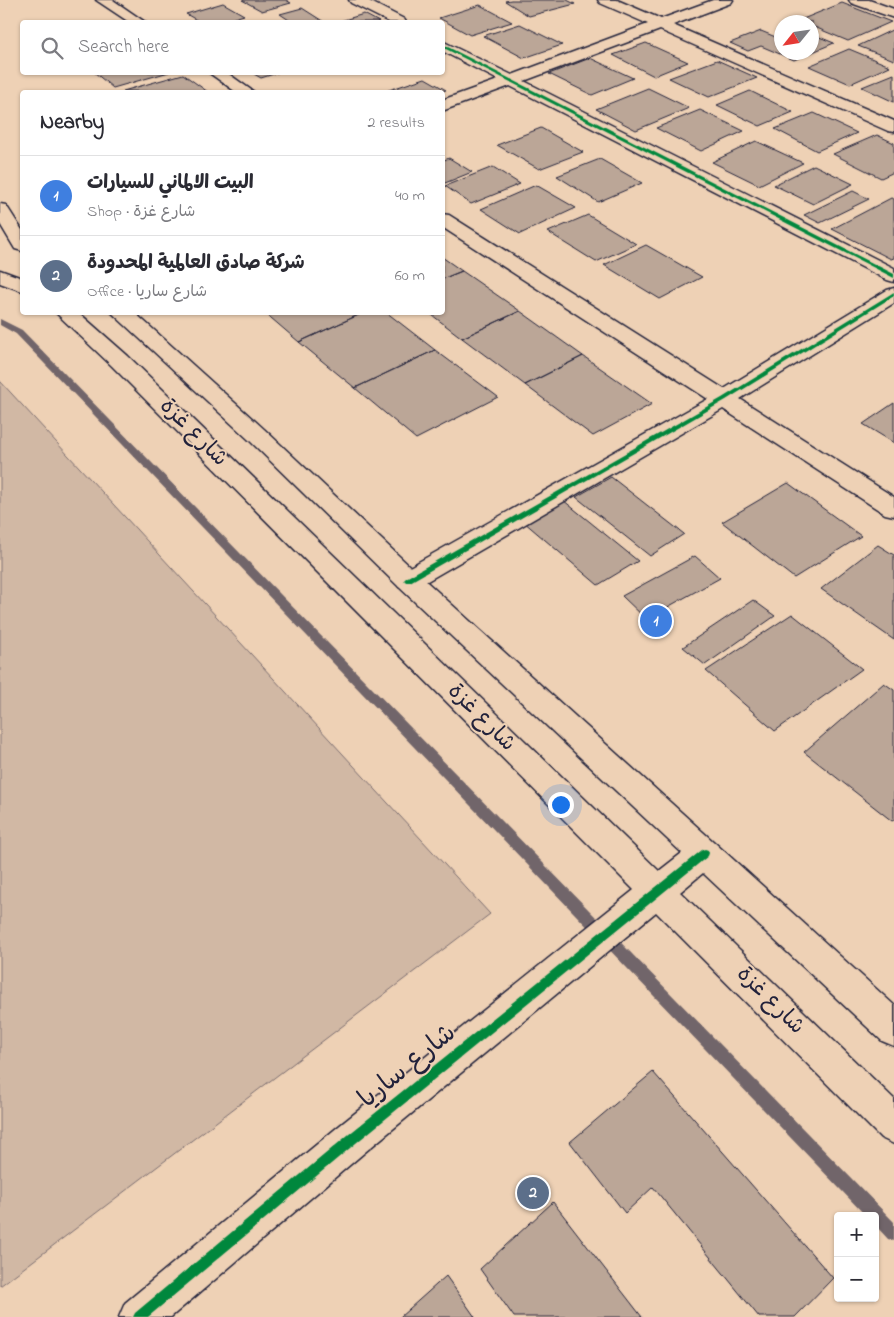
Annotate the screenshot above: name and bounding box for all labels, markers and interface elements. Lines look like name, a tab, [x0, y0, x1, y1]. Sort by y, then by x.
north arrow	[774, 15, 819, 60]
search box	[20, 20, 445, 75]
icon: search	[38, 34, 66, 62]
text: Search here	[78, 34, 169, 61]
text: Nearby	[40, 108, 104, 138]
text: 2 results	[367, 111, 425, 135]
text: البيت الالماني للسيارات	[87, 170, 254, 197]
text: 1	[53, 184, 59, 208]
text: 40 m	[395, 184, 425, 208]
text: Shop · شارع غزة	[87, 200, 195, 224]
text: شركة صادق العالمية المحدودة	[87, 250, 305, 277]
text: 2	[52, 264, 60, 288]
text: 60 m	[395, 264, 425, 288]
text: Office · شارع ساريا	[87, 280, 207, 304]
street label: شارع غزة	[152, 392, 234, 474]
pin: 1	[640, 602, 672, 640]
street label: شارع غزة	[440, 677, 522, 759]
your location	[548, 792, 574, 818]
street label: شارع غزة	[729, 960, 811, 1042]
street label: شارع ساريا	[351, 1016, 465, 1118]
pin: 2	[517, 1174, 549, 1212]
map controls	[834, 1212, 879, 1302]
button: +	[834, 1212, 879, 1257]
button: −	[834, 1257, 879, 1302]

